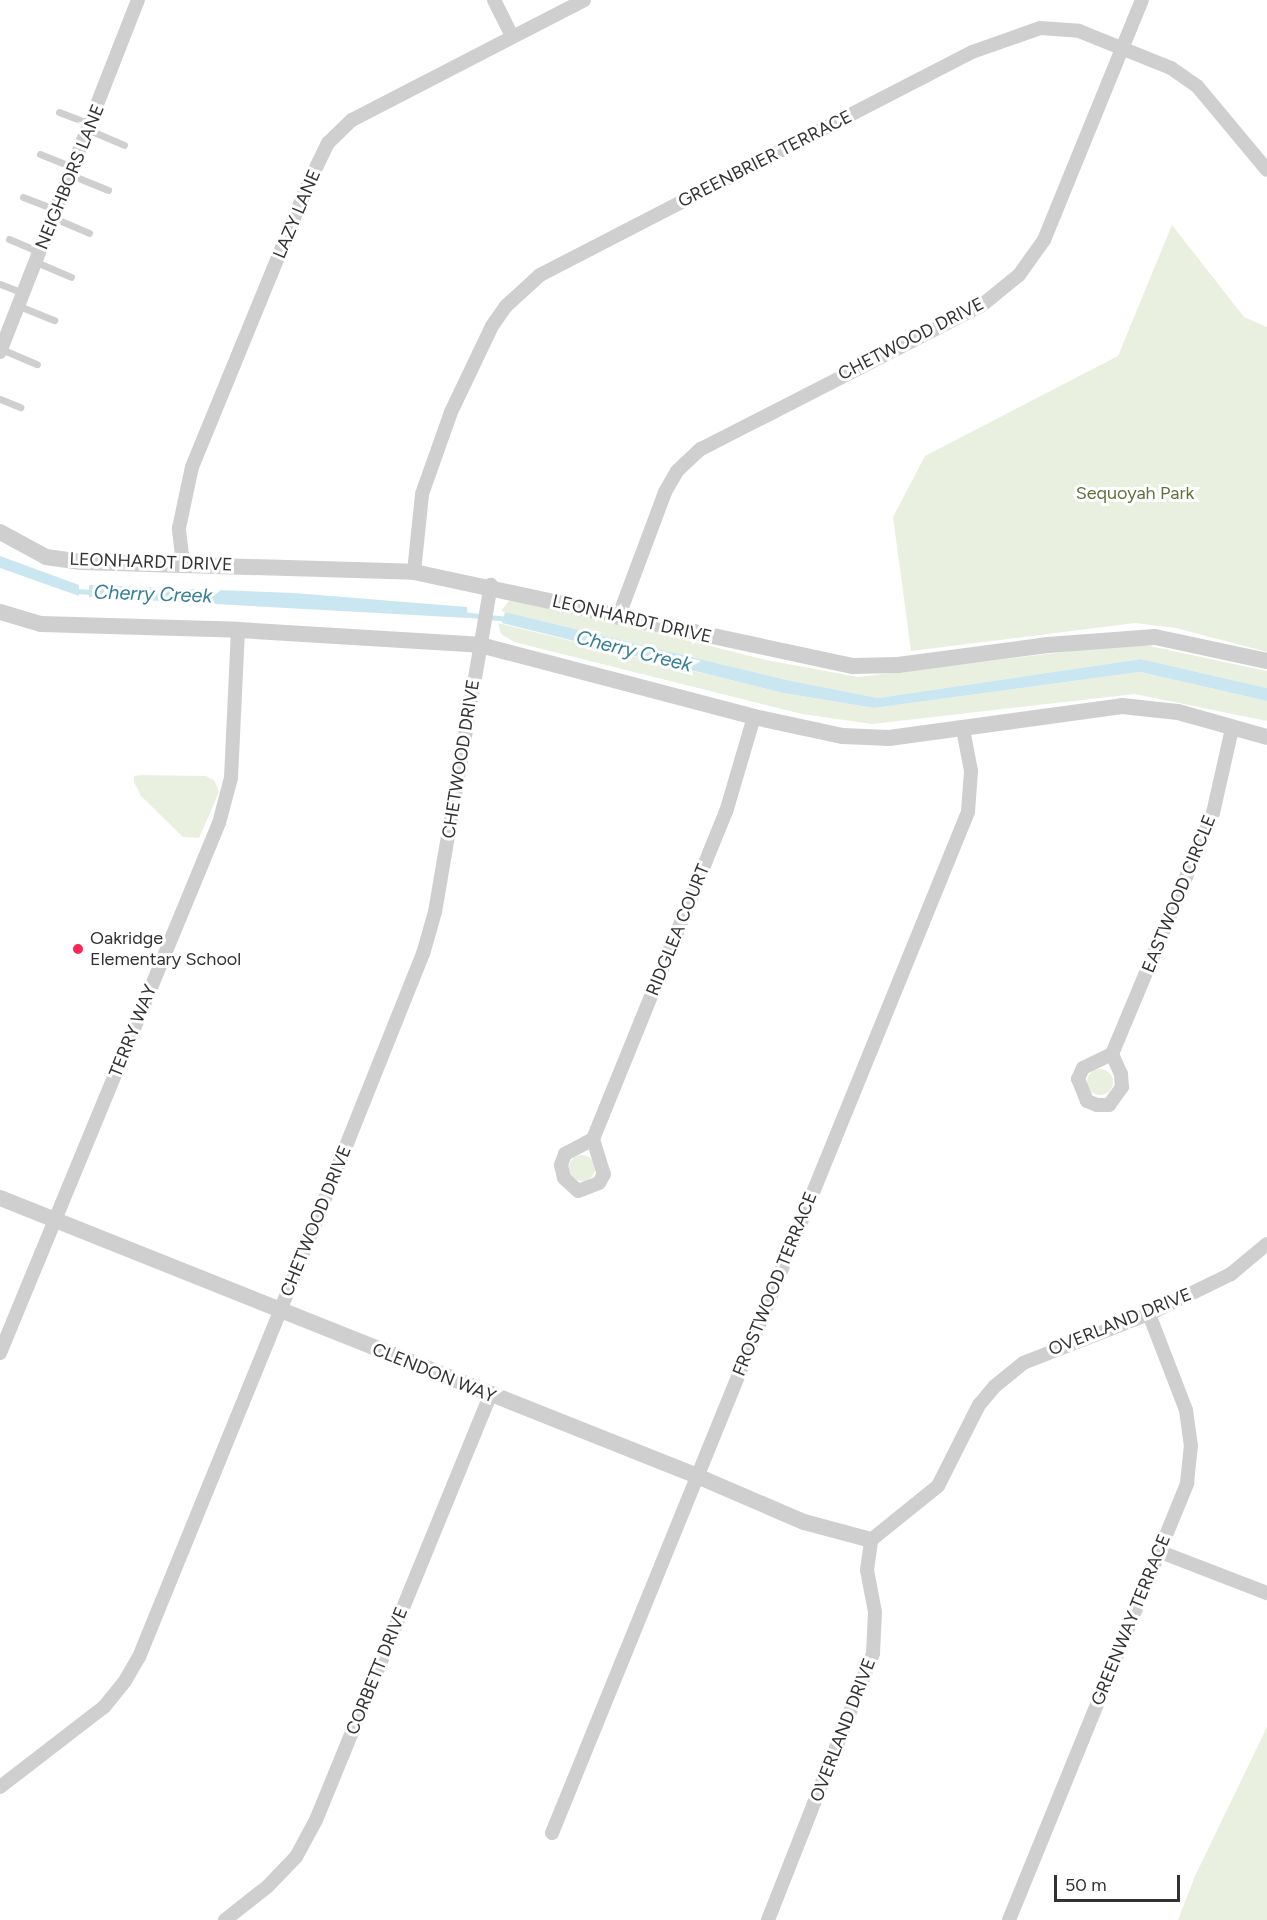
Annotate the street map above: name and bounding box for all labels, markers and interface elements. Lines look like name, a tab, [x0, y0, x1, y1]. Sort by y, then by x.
street label: NEIGHBORS LANE	[31, 101, 109, 253]
street label: GREENBRIER TERRACE	[674, 106, 856, 212]
street label: LAZY LANE	[269, 166, 325, 262]
street label: CHETWOOD DRIVE	[834, 293, 988, 385]
park label: Sequoyah Park	[1076, 482, 1194, 504]
street label: LEONHARDT DRIVE	[69, 548, 233, 576]
water label: Cherry Creek	[93, 580, 213, 608]
street label: LEONHARDT DRIVE	[550, 590, 714, 648]
water label: Cherry Creek	[574, 625, 694, 677]
street label: CHETWOOD DRIVE	[438, 678, 484, 840]
street label: EASTWOOD CIRCLE	[1138, 812, 1220, 976]
street label: RIDGLEA COURT	[642, 861, 714, 999]
place label: Oakridge Elementary School	[90, 928, 241, 970]
marker: Oakridge Elementary School	[71, 942, 85, 956]
street label: TERRY WAY	[105, 982, 161, 1080]
street label: CHETWOOD DRIVE	[276, 1142, 356, 1300]
street label: FROSTWOOD TERRACE	[728, 1189, 822, 1379]
street label: OVERLAND DRIVE	[1045, 1283, 1195, 1361]
street label: CLENDON WAY	[369, 1338, 499, 1408]
street label: GREENWAY TERRACE	[1087, 1531, 1175, 1709]
street label: CORBETT DRIVE	[342, 1604, 412, 1738]
street label: OVERLAND DRIVE	[806, 1655, 880, 1805]
scale bar	[1057, 1863, 1183, 1901]
text: 50 m	[1065, 1874, 1107, 1896]

